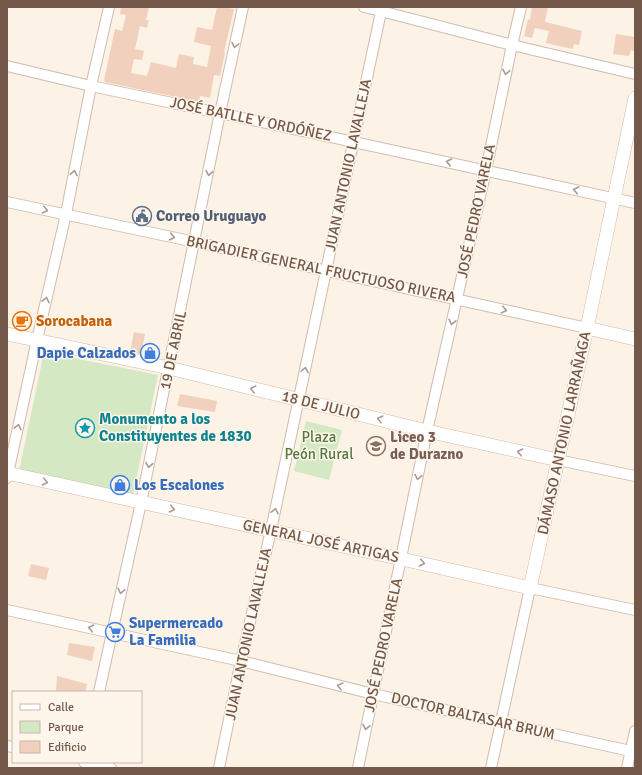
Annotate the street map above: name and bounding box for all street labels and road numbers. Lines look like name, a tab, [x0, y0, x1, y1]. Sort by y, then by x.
street label: JUAN ANTONIO LAVALLEJA	[321, 77, 375, 253]
street label: JOSÉ BATLLE Y ORDÓÑEZ	[168, 92, 334, 145]
street label: JOSÉ PEDRO VARELA	[452, 142, 499, 280]
street label: BRIGADIER GENERAL FRUCTUOSO RIVERA	[185, 232, 457, 306]
street label: 19 DE ABRIL	[156, 309, 190, 391]
street label: DÁMASO ANTONIO LARRAÑAGA	[533, 329, 594, 536]
street label: 18 DE JULIO	[280, 387, 362, 423]
street label: GENERAL JOSÉ ARTIGAS	[241, 515, 401, 566]
street label: JUAN ANTONIO LAVALLEJA	[221, 546, 275, 722]
street label: JOSÉ PEDRO VARELA	[359, 576, 406, 714]
street label: DOCTOR BALTASAR BRUM	[389, 688, 557, 744]

